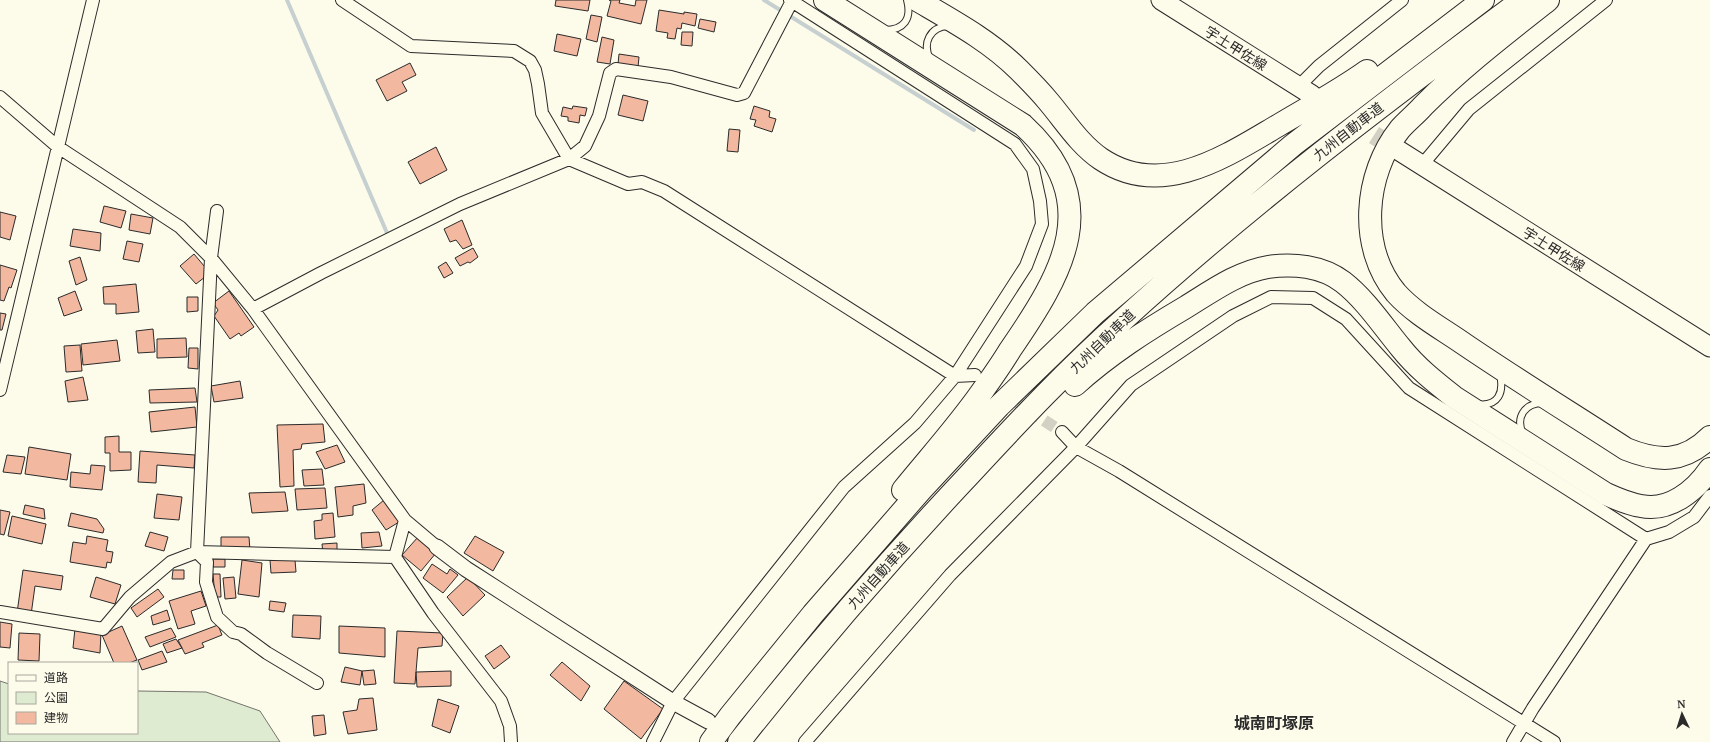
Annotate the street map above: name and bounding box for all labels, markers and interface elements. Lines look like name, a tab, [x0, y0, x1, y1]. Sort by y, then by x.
street label: 宇土甲佐線	[1201, 21, 1271, 75]
street label: 九州自動車道	[1309, 98, 1387, 164]
street label: 宇土甲佐線	[1519, 222, 1589, 276]
street label: 九州自動車道	[1065, 305, 1139, 377]
street label: 九州自動車道	[843, 537, 913, 613]
legend	[8, 662, 138, 734]
text: 道路	[44, 670, 68, 685]
text: 公園	[44, 690, 68, 705]
north arrow	[1662, 694, 1702, 734]
text: N	[1677, 697, 1687, 711]
text: 建物	[44, 710, 68, 725]
district label: 城南町塚原	[1234, 712, 1314, 734]

